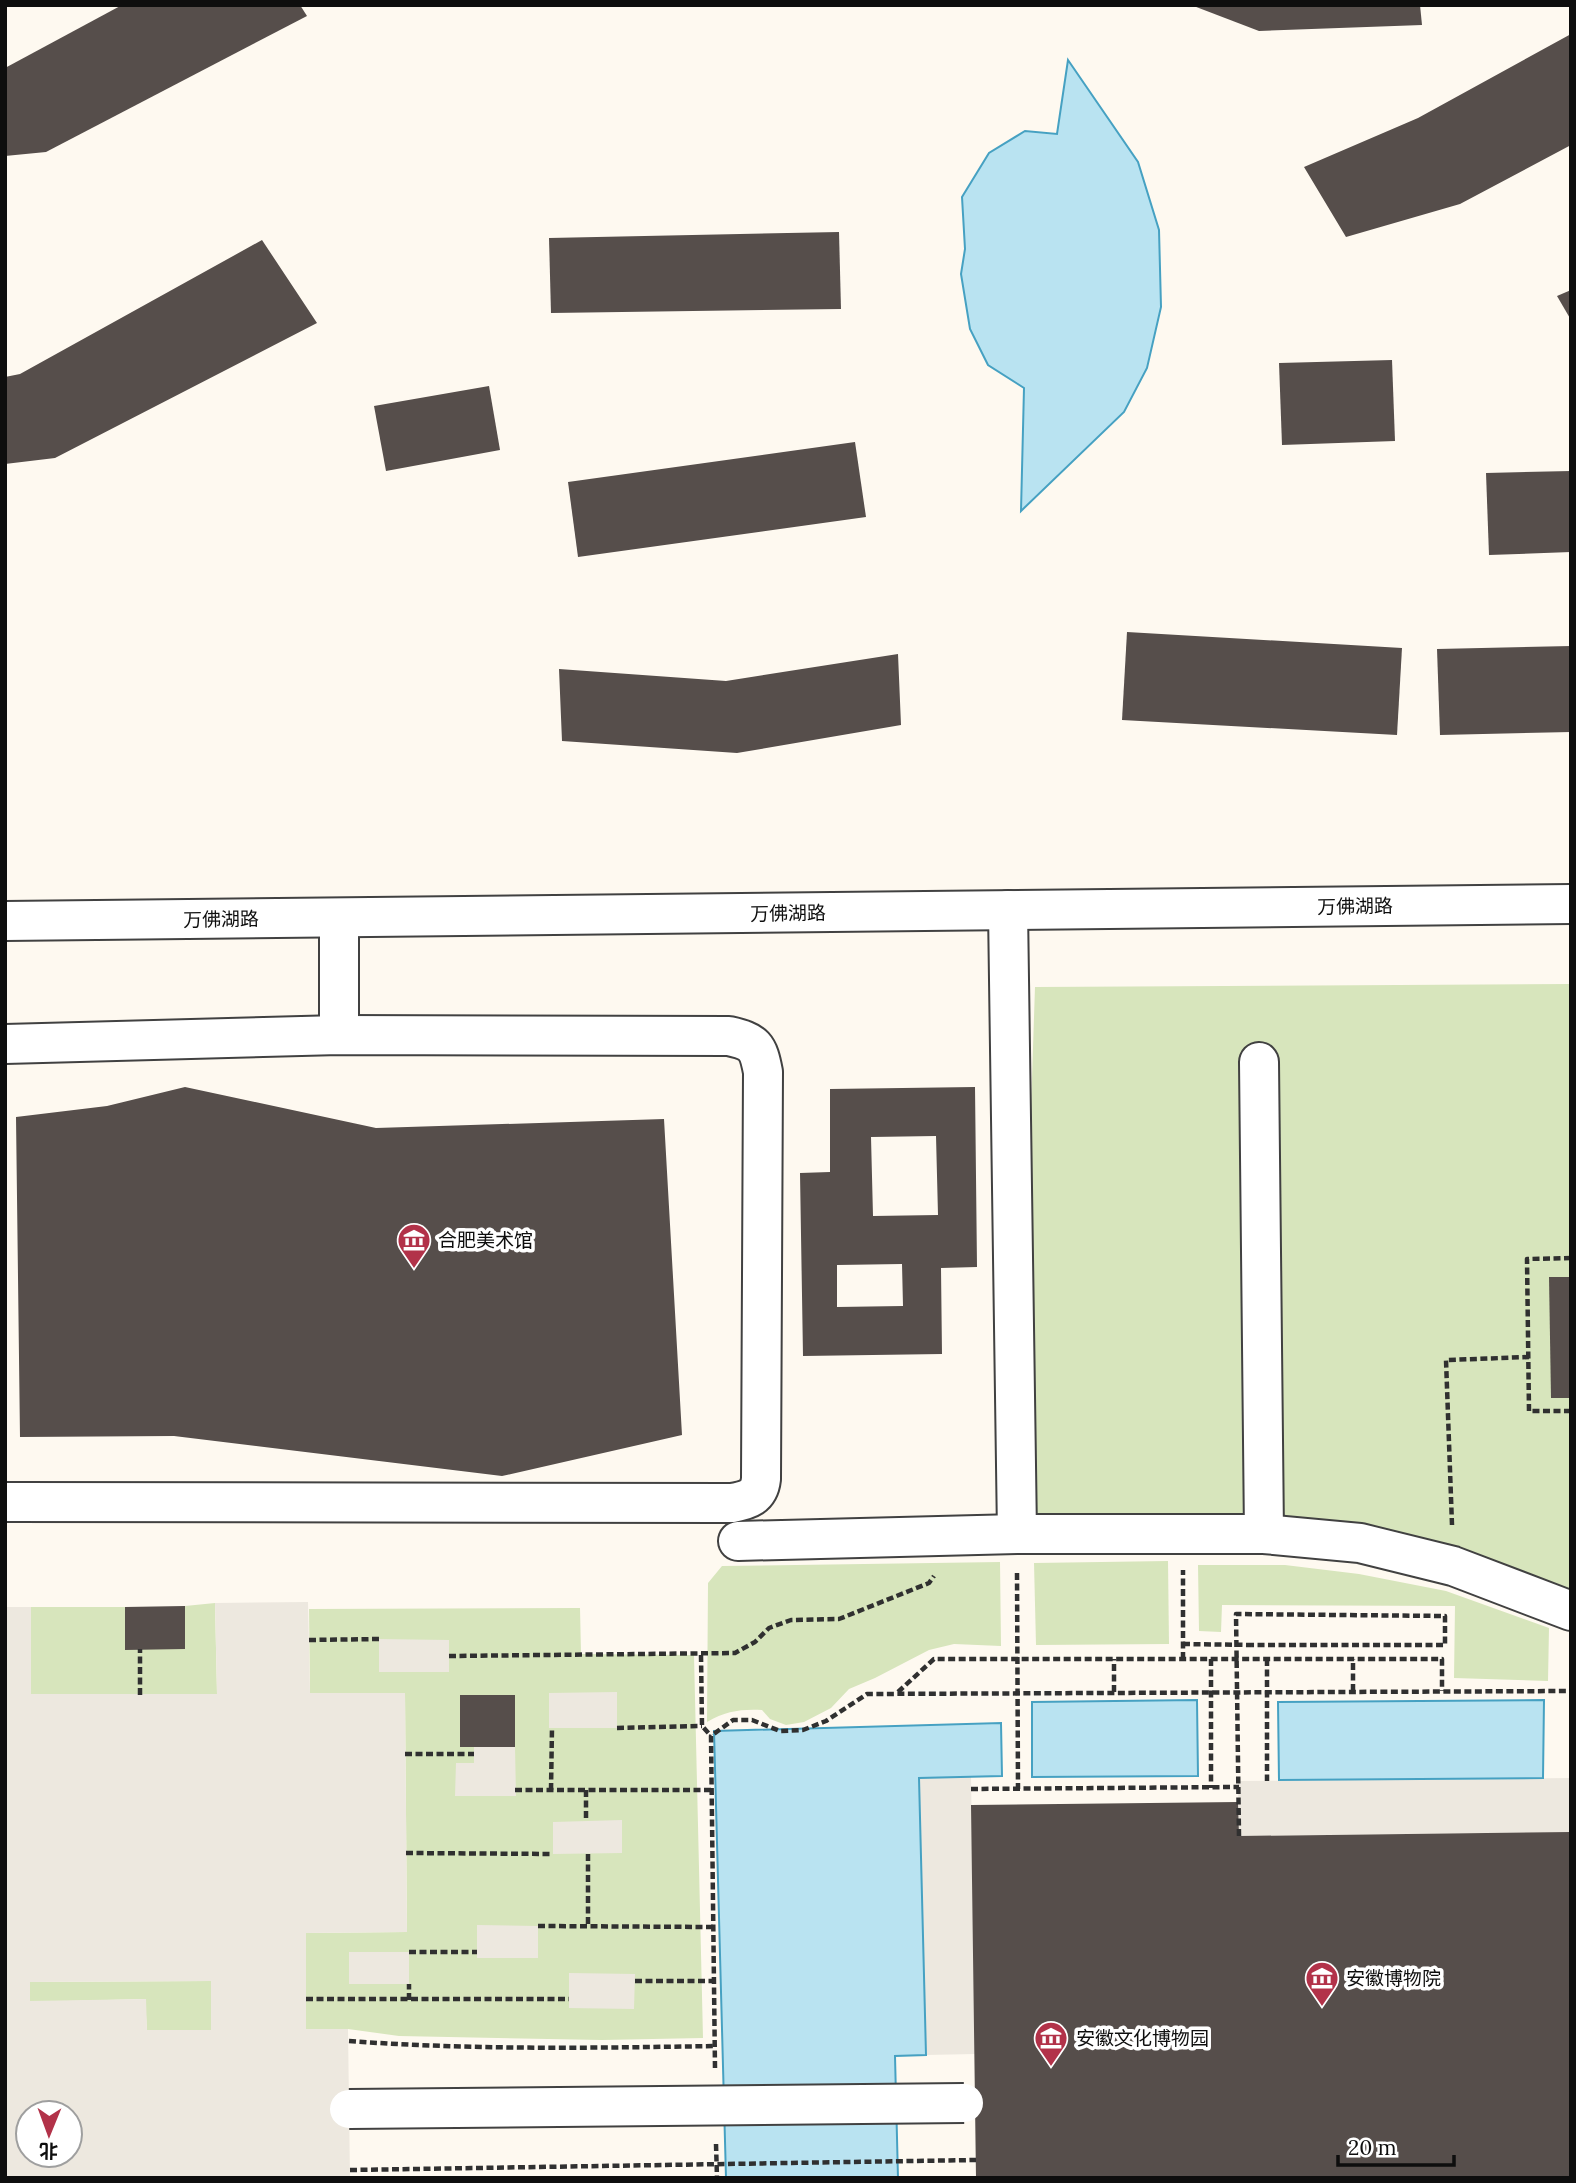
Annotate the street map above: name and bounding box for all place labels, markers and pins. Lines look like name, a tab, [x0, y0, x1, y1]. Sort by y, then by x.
museum icon: 合肥美术馆	[395, 1221, 433, 1270]
place label: 合肥美术馆	[438, 1228, 533, 1252]
museum icon: 安徽博物院	[1303, 1959, 1341, 2008]
place label: 安徽博物院	[1346, 1966, 1441, 1990]
museum icon: 安徽文化博物园	[1032, 2019, 1070, 2068]
place label: 安徽文化博物园	[1076, 2026, 1209, 2050]

